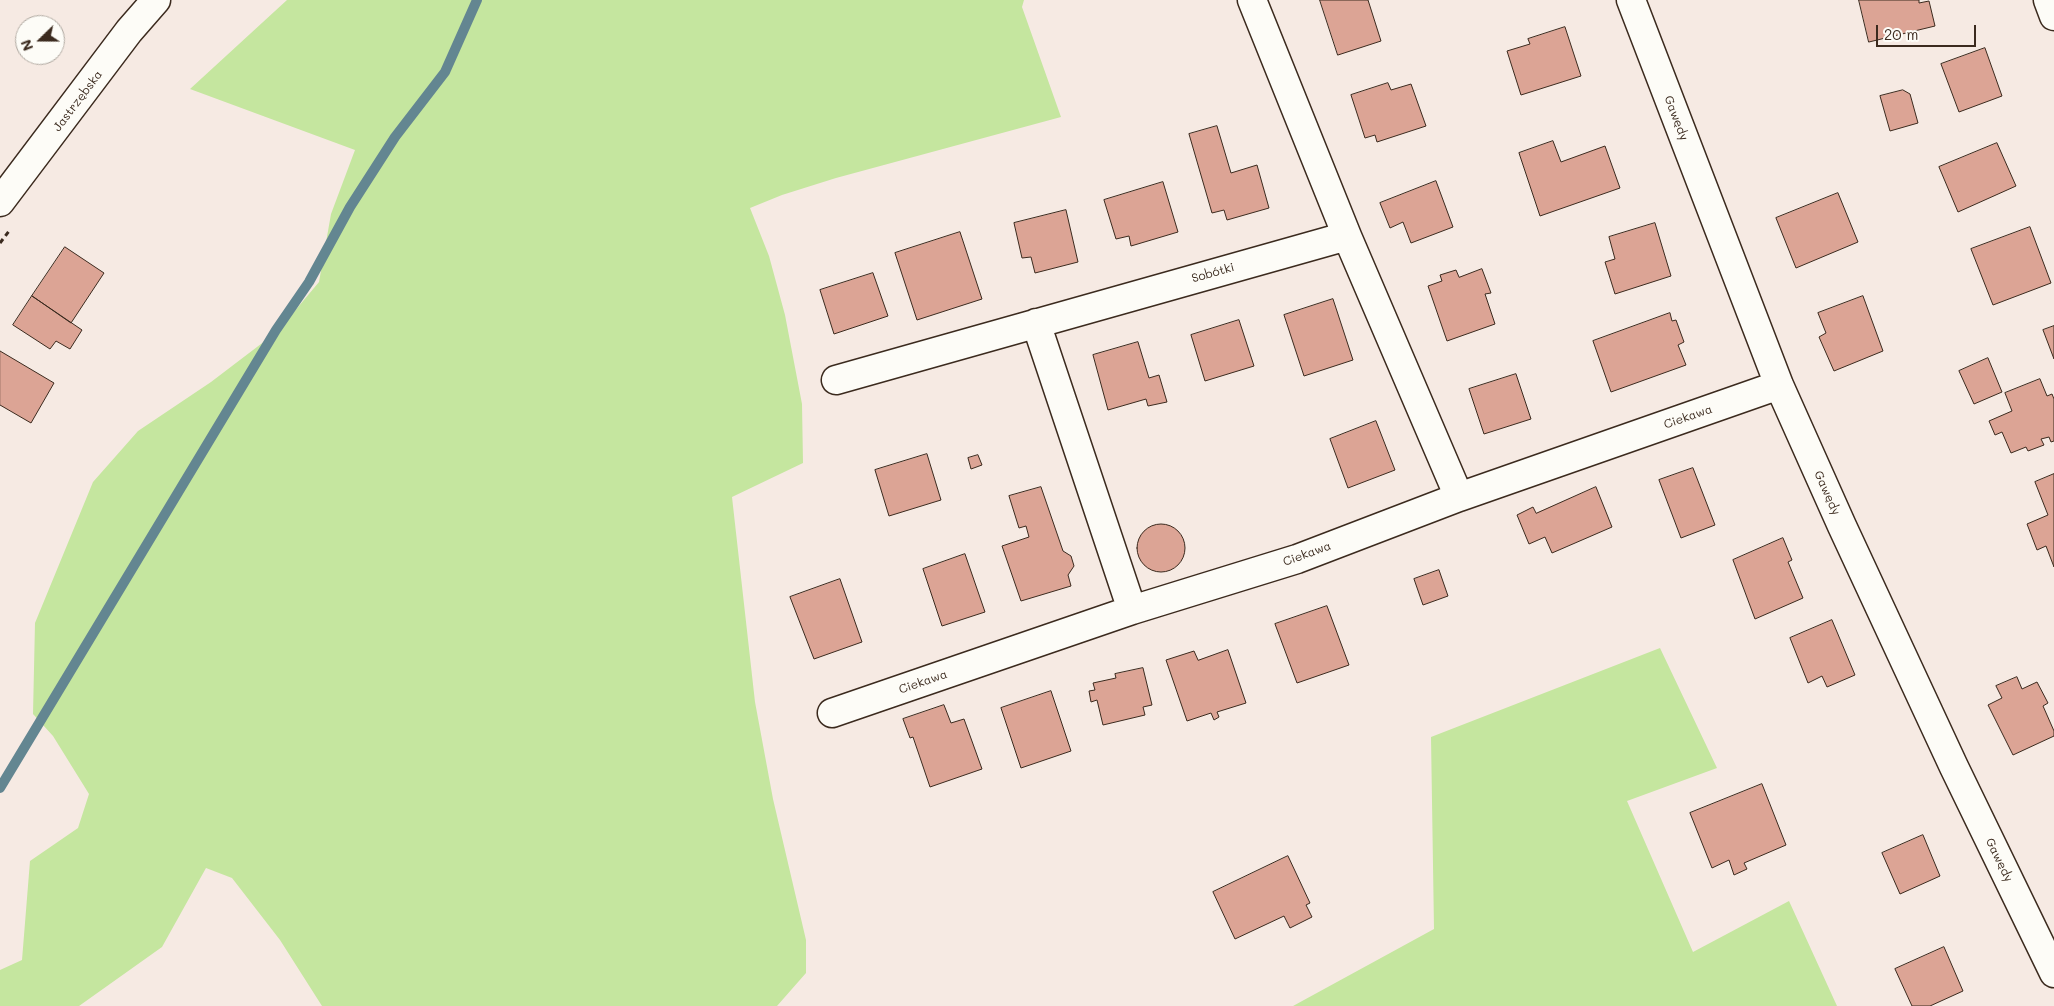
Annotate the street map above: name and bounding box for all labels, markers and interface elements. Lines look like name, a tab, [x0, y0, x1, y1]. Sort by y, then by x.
north arrow	[15, 15, 65, 65]
scale bar	[1879, 15, 1979, 47]
text: 20 m	[1884, 24, 1918, 44]
text: N	[16, 37, 37, 54]
street label: Jastrzębska	[50, 68, 106, 134]
street label: Gawędy	[1661, 93, 1691, 143]
street label: Sobótki	[1190, 260, 1236, 286]
street label: Ciekawa	[1662, 402, 1714, 432]
street label: Gawędy	[1811, 469, 1843, 517]
street label: Ciekawa	[1281, 539, 1333, 569]
street label: Ciekawa	[897, 667, 949, 697]
street label: Gawędy	[1982, 836, 2016, 884]

